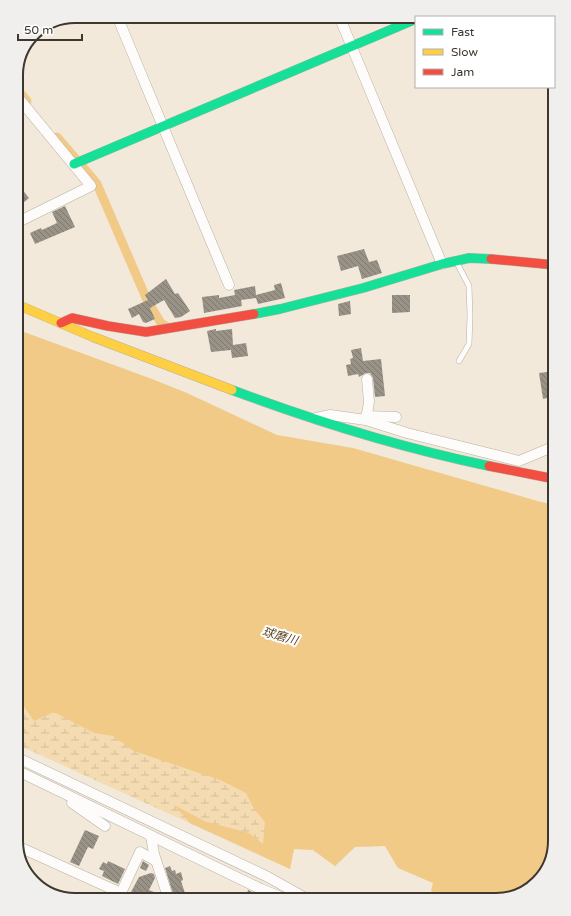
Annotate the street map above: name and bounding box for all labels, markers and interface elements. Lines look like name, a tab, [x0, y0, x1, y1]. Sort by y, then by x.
scale bar	[18, 16, 82, 42]
legend	[415, 16, 555, 88]
text: 50 m	[24, 23, 53, 37]
text: Fast	[451, 25, 475, 39]
text: Slow	[451, 45, 478, 59]
text: Jam	[451, 65, 474, 79]
water label: 球磨川	[261, 624, 301, 648]

